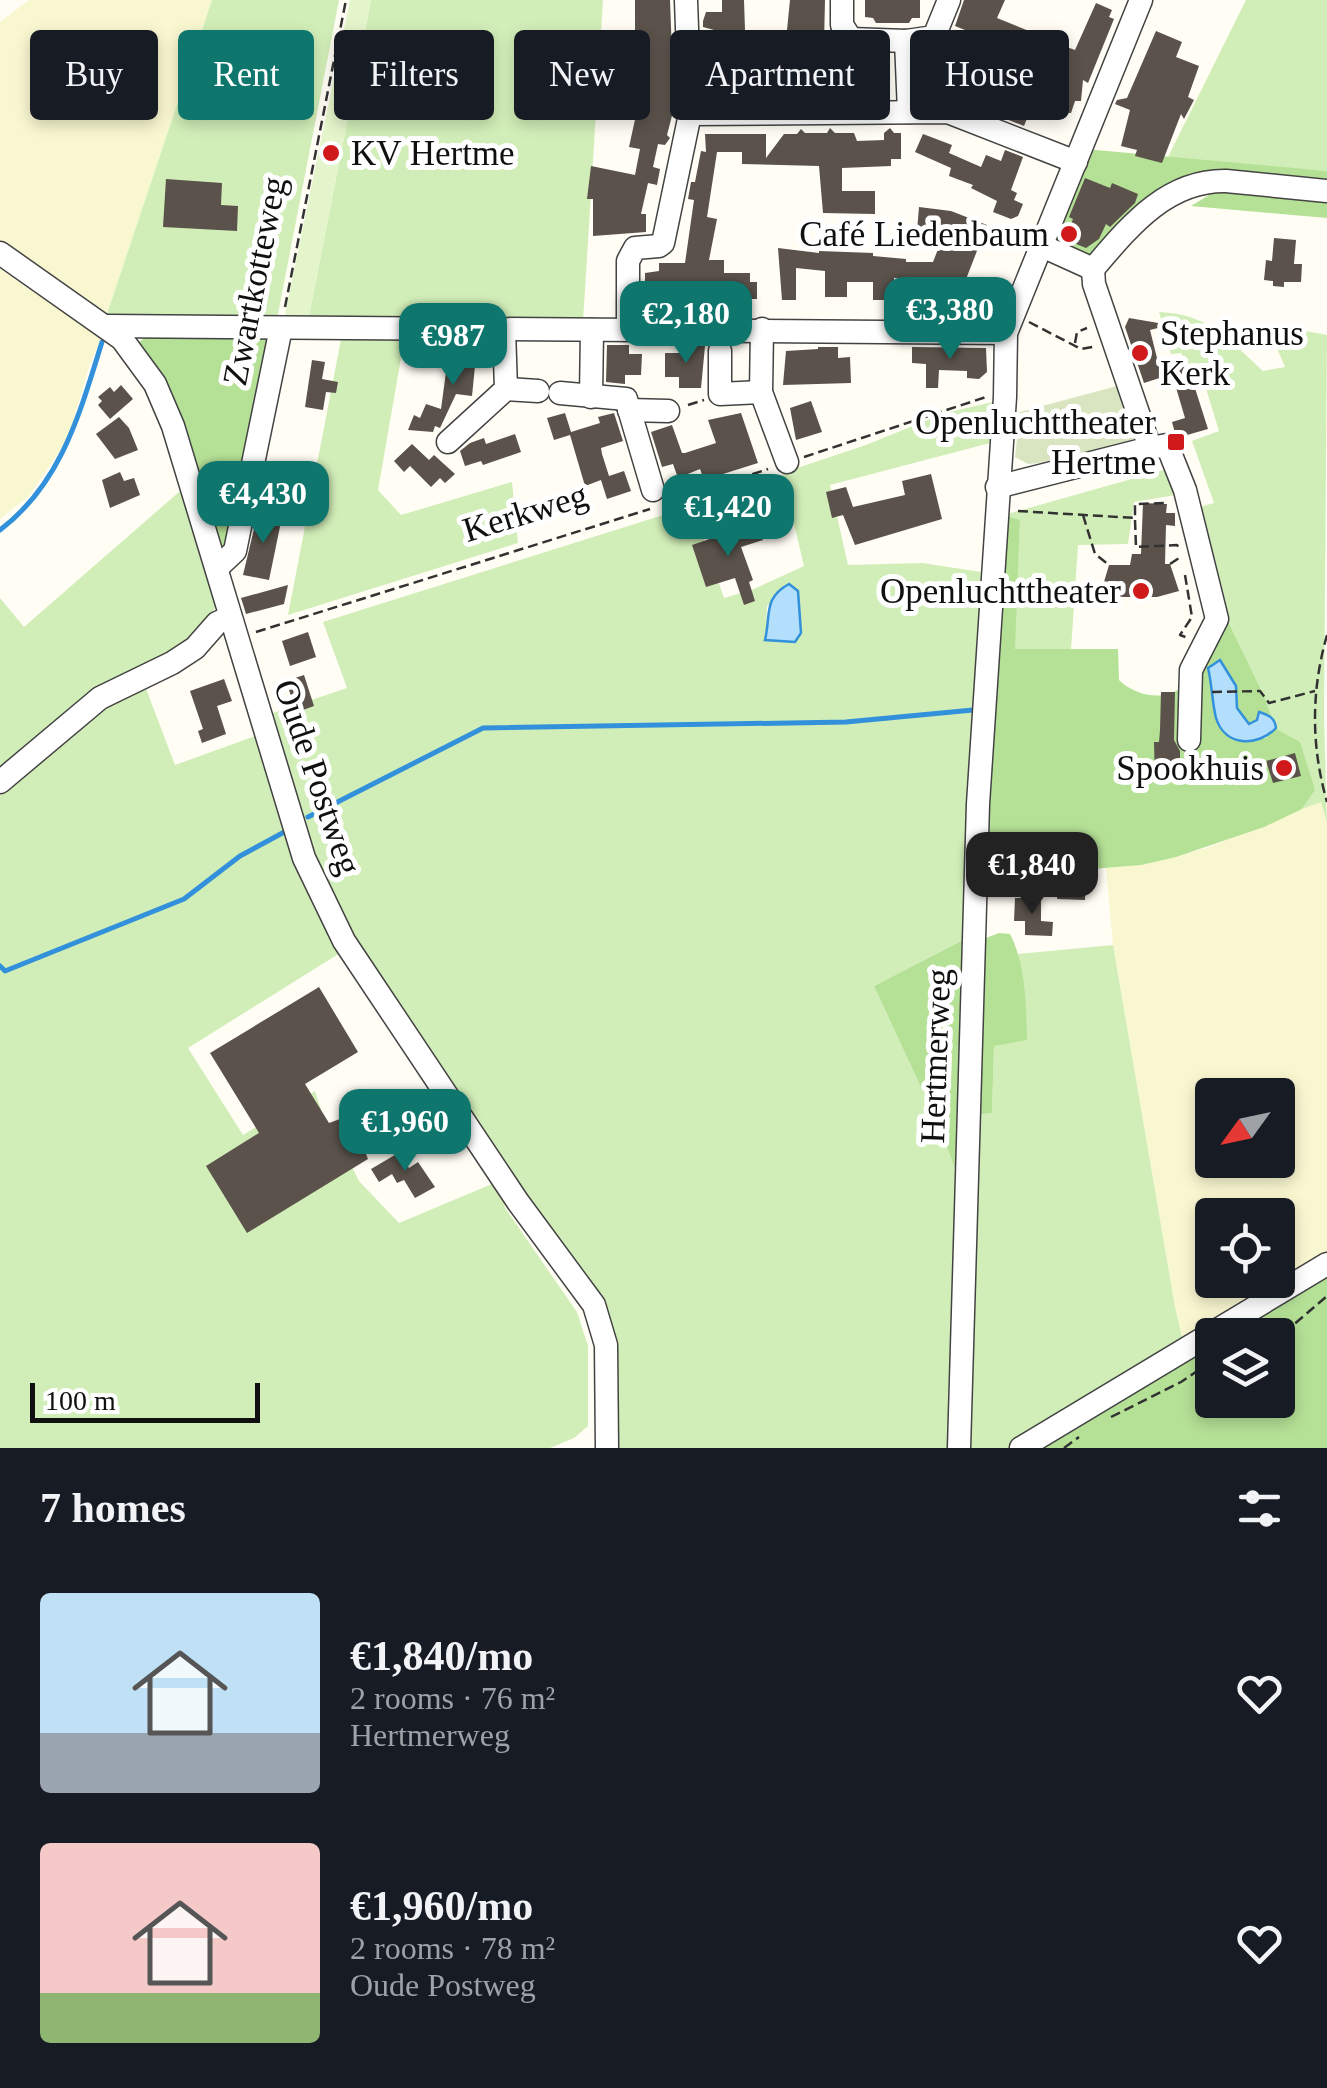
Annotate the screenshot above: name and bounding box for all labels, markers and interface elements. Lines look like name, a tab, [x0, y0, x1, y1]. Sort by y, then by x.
chip: Buy	[30, 30, 158, 120]
chip: Rent	[178, 30, 314, 120]
chip: Filters	[334, 30, 494, 120]
chip: New	[514, 30, 650, 120]
chip: Apartment	[670, 30, 890, 120]
chip: House	[910, 30, 1069, 120]
place label: KV Hertme	[351, 134, 515, 173]
marker: KV Hertme	[320, 142, 342, 164]
street label: Zwartkotteweg	[215, 173, 294, 389]
place label: Café Liedenbaum	[799, 215, 1049, 254]
marker: Café Liedenbaum	[1058, 223, 1080, 245]
pin: €3,380	[869, 277, 1031, 362]
pin: €2,180	[605, 281, 767, 366]
text: €3,380	[906, 291, 994, 327]
text: €2,180	[642, 295, 730, 331]
pin: €987	[394, 303, 512, 388]
place label: Stephanus Kerk	[1160, 314, 1304, 393]
text: €987	[421, 317, 485, 353]
marker: Stephanus Kerk	[1129, 342, 1151, 364]
place label: Openluchttheater Hertme	[915, 403, 1156, 482]
marker: Openluchttheater Hertme	[1165, 431, 1187, 453]
pin: €4,430	[182, 461, 344, 546]
pin: €1,420	[647, 474, 809, 559]
text: €4,430	[219, 475, 307, 511]
street label: Kerkweg	[458, 475, 592, 550]
text: €1,420	[684, 488, 772, 524]
place label: Openluchttheater	[880, 572, 1121, 611]
marker: Openluchttheater	[1130, 580, 1152, 602]
street label: Oude Postweg	[266, 675, 369, 880]
place label: Spookhuis	[1116, 749, 1264, 788]
marker: Spookhuis	[1273, 757, 1295, 779]
pin: €1,840	[951, 832, 1113, 917]
text: €1,840	[988, 846, 1076, 882]
street label: Hertmerweg	[913, 968, 958, 1144]
north arrow	[1195, 1078, 1295, 1178]
map controls	[1195, 1078, 1295, 1418]
pin: €1,960	[324, 1089, 486, 1174]
text: €1,960	[361, 1103, 449, 1139]
button: locate	[1195, 1198, 1295, 1298]
button: layers	[1195, 1318, 1295, 1418]
scale bar	[30, 1378, 260, 1422]
text: 100 m	[45, 1385, 116, 1416]
icon: filters	[1232, 1481, 1287, 1536]
text: 7 homes	[40, 1485, 186, 1531]
icon: home	[120, 1633, 240, 1753]
text: €1,840/mo	[350, 1633, 533, 1679]
icon: heart	[1232, 1666, 1287, 1721]
text: 2 rooms · 76 m²	[350, 1680, 555, 1716]
text: Hertmerweg	[350, 1717, 510, 1753]
icon: home	[120, 1883, 240, 2003]
text: €1,960/mo	[350, 1883, 533, 1929]
icon: heart	[1232, 1916, 1287, 1971]
text: 2 rooms · 78 m²	[350, 1930, 555, 1966]
text: Oude Postweg	[350, 1967, 536, 2003]

